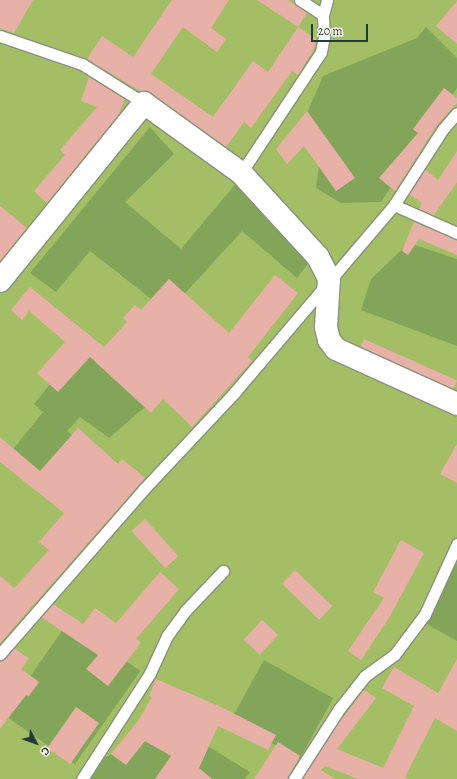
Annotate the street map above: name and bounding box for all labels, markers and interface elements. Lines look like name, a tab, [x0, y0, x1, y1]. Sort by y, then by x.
scale bar	[313, 16, 370, 42]
text: 20 m	[318, 23, 342, 39]
north arrow	[16, 723, 56, 763]
text: С	[38, 744, 53, 759]

